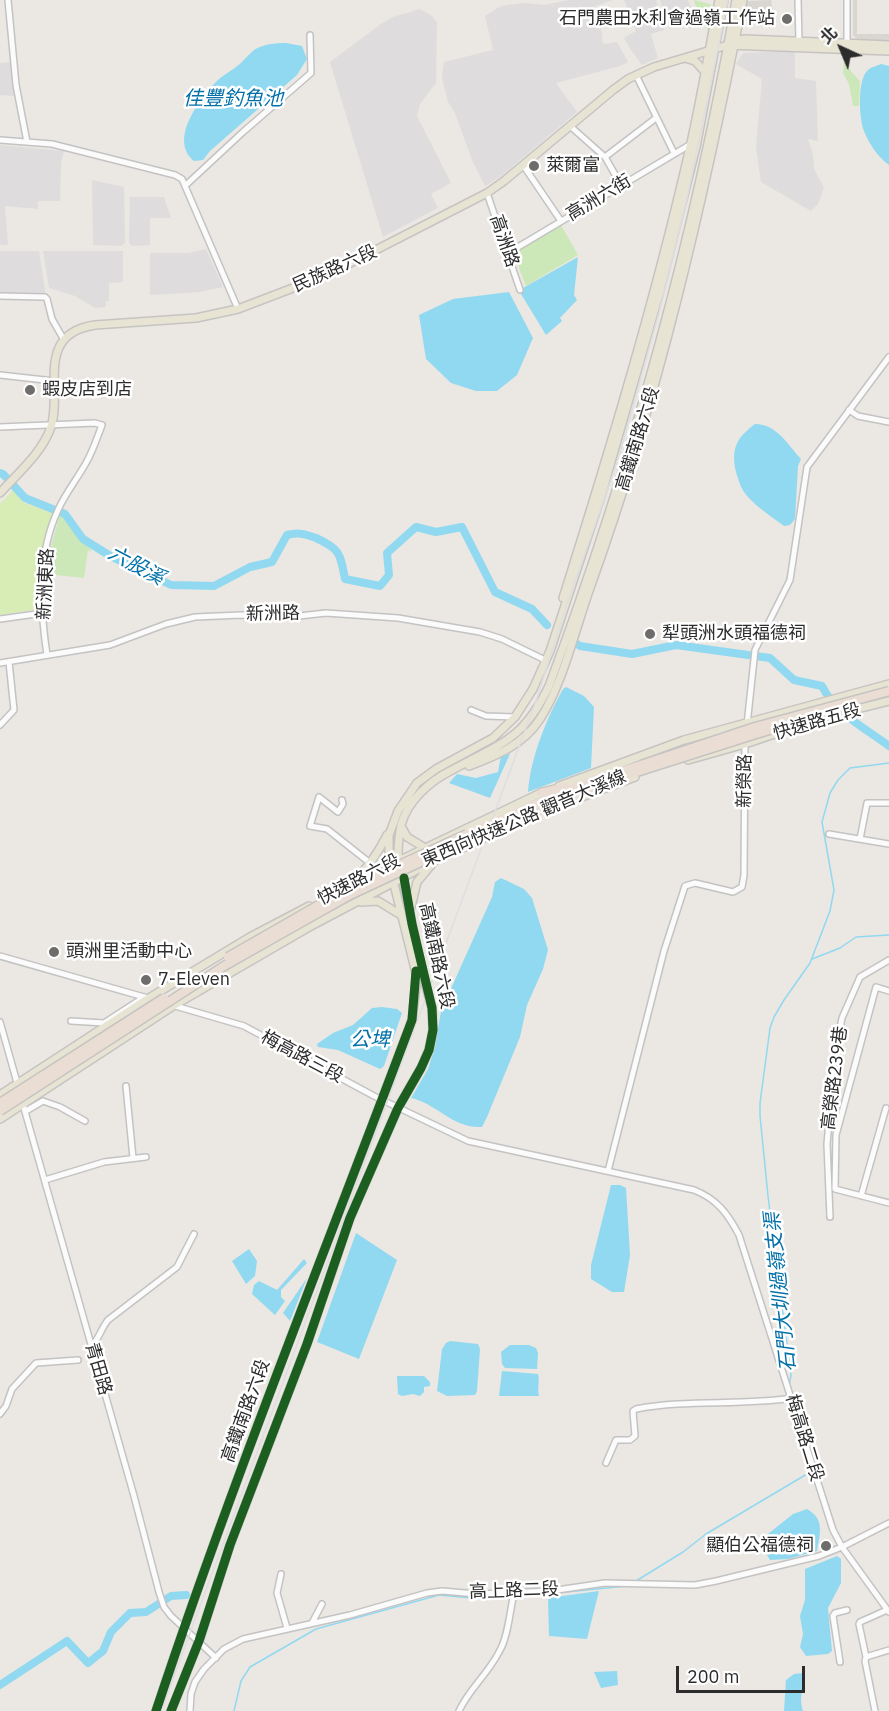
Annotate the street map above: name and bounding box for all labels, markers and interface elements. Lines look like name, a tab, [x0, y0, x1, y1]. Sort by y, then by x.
place label: 石門農田水利會過嶺工作站	[559, 8, 775, 30]
marker: 石門農田水利會過嶺工作站	[780, 12, 794, 26]
north arrow	[811, 18, 871, 78]
text: 北	[816, 22, 841, 48]
water label: 佳豐釣魚池	[183, 87, 283, 111]
place label: 萊爾富	[546, 155, 600, 177]
marker: 萊爾富	[527, 159, 541, 173]
street label: 高洲六街	[563, 170, 635, 226]
street label: 高洲路	[485, 212, 523, 270]
street label: 民族路六段	[289, 241, 381, 297]
place label: 蝦皮店到店	[42, 379, 132, 401]
marker: 蝦皮店到店	[23, 383, 37, 397]
street label: 高鐵南路六段	[612, 384, 664, 494]
water label: 六股溪	[104, 541, 168, 591]
street label: 新洲東路	[33, 547, 59, 621]
street label: 新洲路	[246, 603, 300, 625]
place label: 犁頭洲水頭福德祠	[662, 623, 806, 645]
marker: 犁頭洲水頭福德祠	[643, 627, 657, 641]
street label: 快速路五段	[771, 699, 863, 745]
street label: 新榮路	[734, 754, 756, 808]
street label: 東西向快速公路 觀音大溪線	[418, 766, 630, 872]
street label: 快速路六段	[314, 850, 404, 910]
street label: 高鐵南路六段	[414, 901, 458, 1011]
place label: 頭洲里活動中心	[66, 941, 192, 963]
marker: 頭洲里活動中心	[47, 945, 61, 959]
place label: 7-Eleven	[158, 969, 230, 991]
marker: 7-Eleven	[139, 973, 153, 987]
street label: 高榮路239巷	[818, 1025, 852, 1131]
street label: 梅高路三段	[257, 1026, 347, 1088]
water label: 公埤	[350, 1028, 390, 1052]
water label: 石門大圳過嶺支渠	[761, 1211, 801, 1373]
street label: 青田路	[80, 1340, 116, 1398]
street label: 高鐵南路六段	[217, 1357, 275, 1465]
street label: 梅高路二段	[781, 1392, 827, 1484]
place label: 顯伯公福德祠	[706, 1535, 814, 1557]
marker: 顯伯公福德祠	[819, 1539, 833, 1553]
street label: 高上路二段	[469, 1579, 559, 1603]
scale bar	[679, 1654, 808, 1692]
text: 200 m	[687, 1665, 739, 1688]

